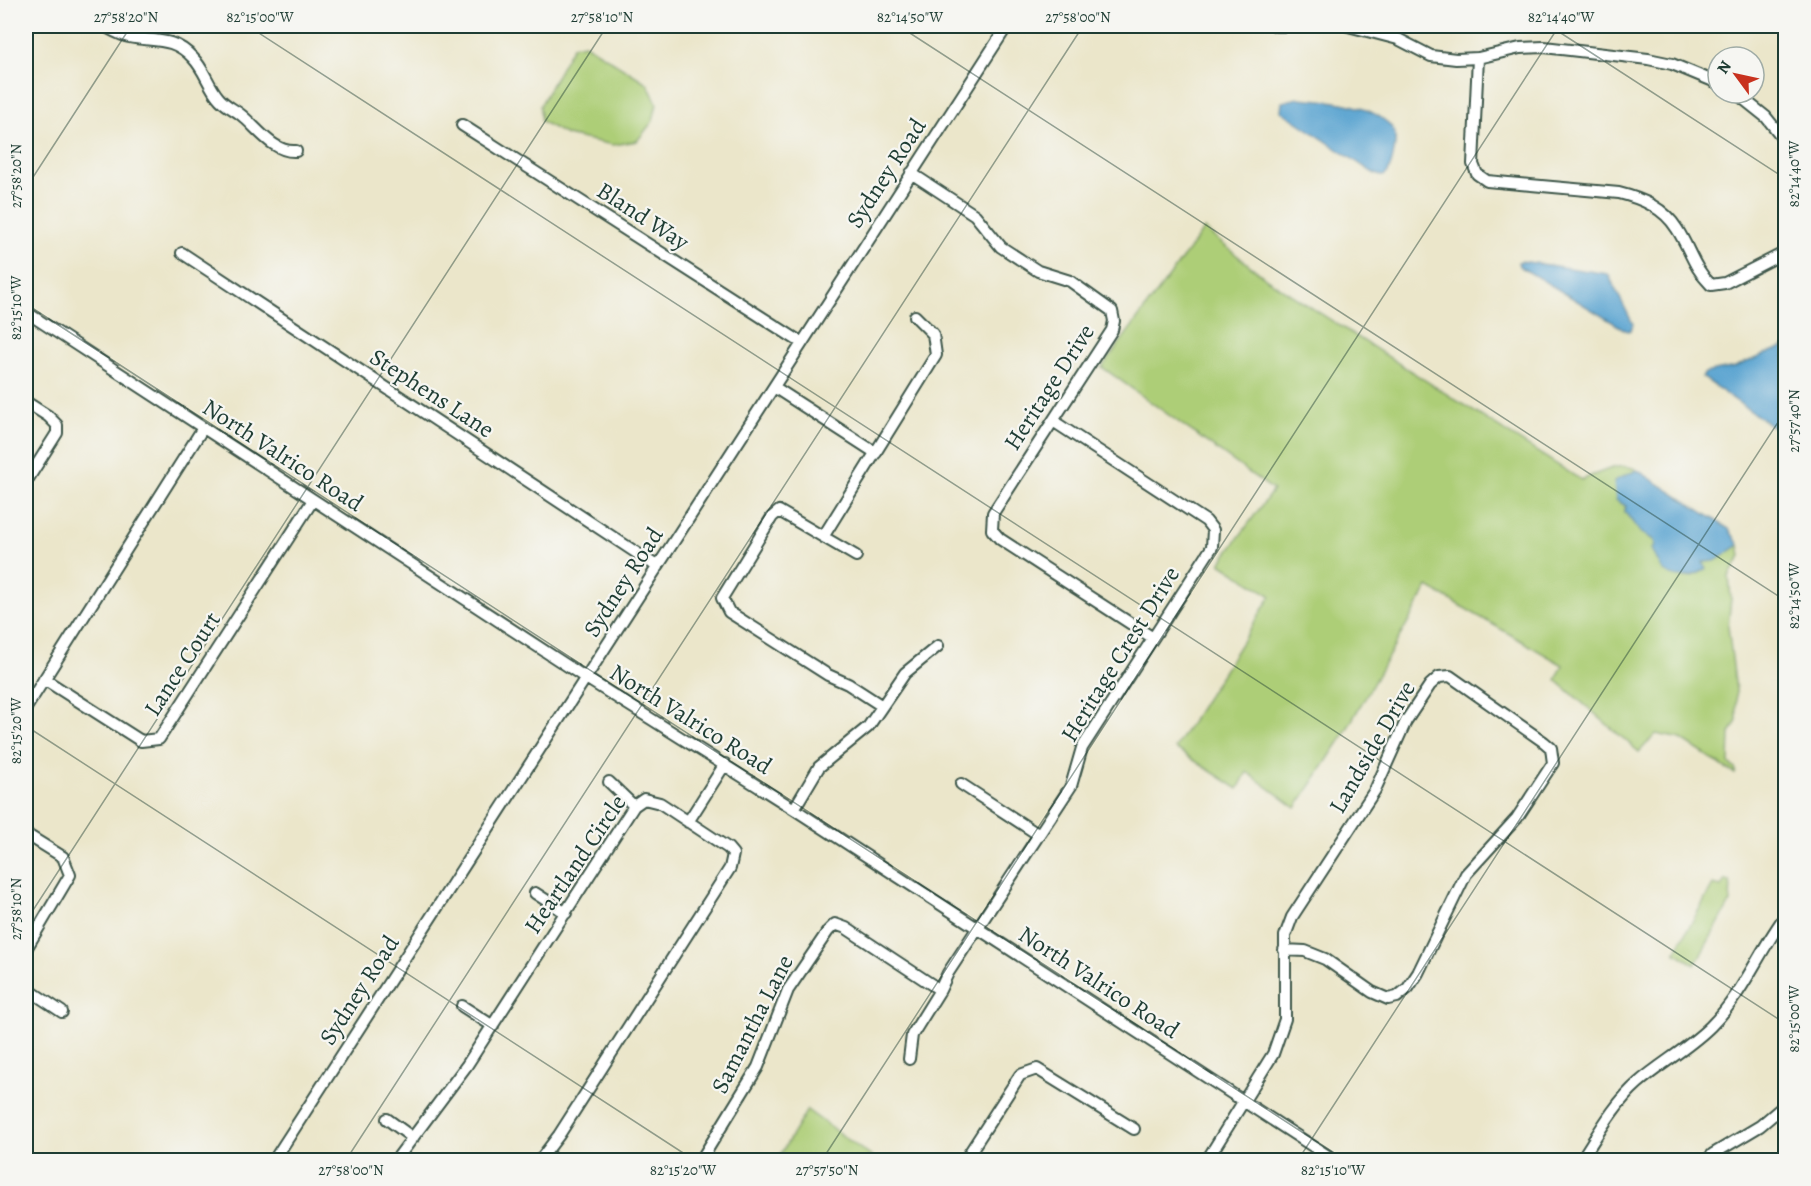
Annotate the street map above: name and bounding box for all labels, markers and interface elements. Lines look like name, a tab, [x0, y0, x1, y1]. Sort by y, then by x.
text: 27°58'20"N	[94, 7, 159, 27]
text: 82°15'00"W	[226, 7, 294, 27]
text: 27°58'10"N	[571, 7, 634, 27]
text: 82°14'50"W	[877, 7, 943, 27]
text: 27°58'00"N	[1045, 7, 1111, 27]
text: 82°14'40"W	[1528, 7, 1594, 27]
north arrow	[1706, 45, 1766, 105]
text: N	[1712, 56, 1737, 78]
street label: Sydney Road	[839, 112, 933, 234]
text: 82°14'40"W	[1784, 141, 1804, 207]
text: 27°58'20"N	[6, 143, 26, 208]
street label: Bland Way	[591, 174, 696, 258]
text: 82°15'10"W	[6, 276, 26, 340]
street label: Heritage Drive	[996, 318, 1102, 456]
street label: Stephens Lane	[364, 341, 500, 445]
text: 27°57'40"N	[1784, 389, 1804, 453]
street label: North Valrico Road	[196, 391, 370, 519]
street label: Sydney Road	[576, 521, 670, 643]
street label: Heritage Crest Drive	[1053, 560, 1187, 748]
text: 82°14'50"W	[1784, 563, 1804, 629]
street label: Lance Court	[136, 606, 228, 722]
street label: North Valrico Road	[604, 656, 778, 782]
street label: Landside Drive	[1321, 675, 1423, 819]
text: 82°15'20"W	[6, 698, 26, 764]
street label: Heartland Circle	[517, 788, 633, 940]
text: 27°58'10"N	[6, 877, 26, 940]
street label: North Valrico Road	[1012, 918, 1186, 1046]
street label: Sydney Road	[312, 929, 406, 1051]
street label: Samantha Lane	[703, 949, 801, 1099]
text: 82°15'00"W	[1784, 985, 1804, 1053]
text: 27°58'00"N	[318, 1160, 384, 1180]
text: 82°15'20"W	[650, 1160, 716, 1180]
text: 27°57'50"N	[795, 1160, 859, 1180]
text: 82°15'10"W	[1301, 1160, 1365, 1180]

